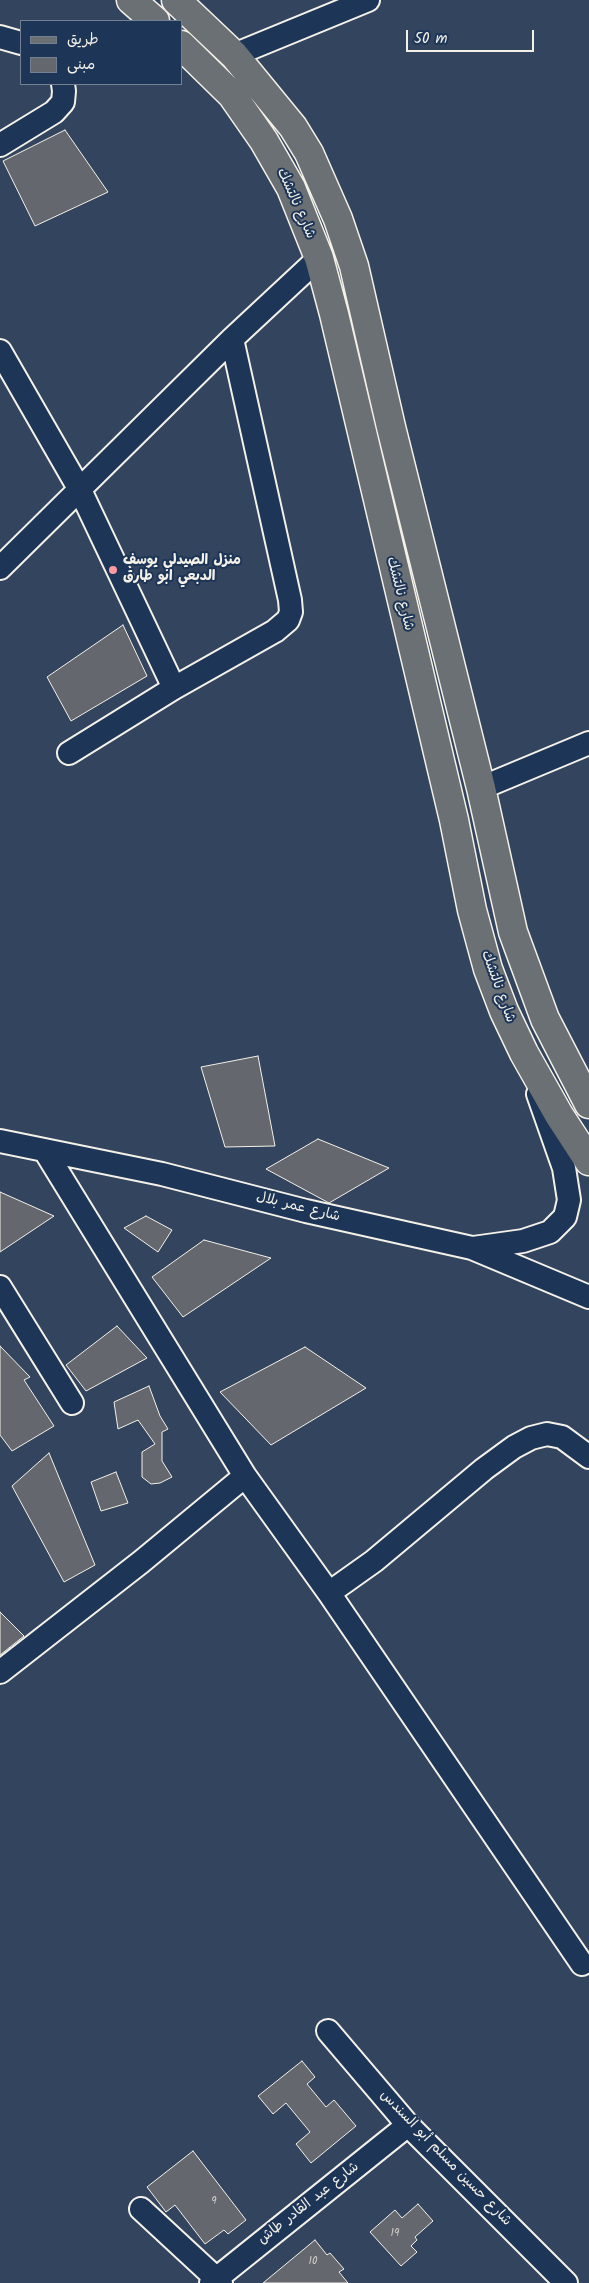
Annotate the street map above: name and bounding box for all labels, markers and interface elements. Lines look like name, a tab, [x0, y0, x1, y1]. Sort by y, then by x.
legend	[20, 20, 182, 85]
scale bar	[409, 20, 536, 52]
text: 50 m	[414, 27, 448, 51]
text: طريق	[67, 28, 99, 52]
text: مبنى	[67, 53, 95, 77]
street label: شارع نالتشك	[272, 166, 318, 242]
place label: منزل الصيدلي يوسف الدبعي ابو طارق	[123, 554, 241, 586]
street label: شارع نالتشك	[382, 555, 416, 633]
marker: منزل الصيدلي يوسف الدبعي ابو طارق	[107, 564, 119, 576]
street label: شارع نالتشك	[476, 949, 518, 1025]
street label: شارع عمر بلال	[254, 1189, 342, 1227]
street label: شارع حسين مسلم أبو السندس	[376, 2088, 514, 2230]
street label: شارع عبد القادر طاش	[255, 2159, 363, 2249]
house number: 9	[211, 2195, 217, 2209]
house number: 19	[391, 2227, 399, 2241]
house number: 10	[309, 2255, 317, 2269]

